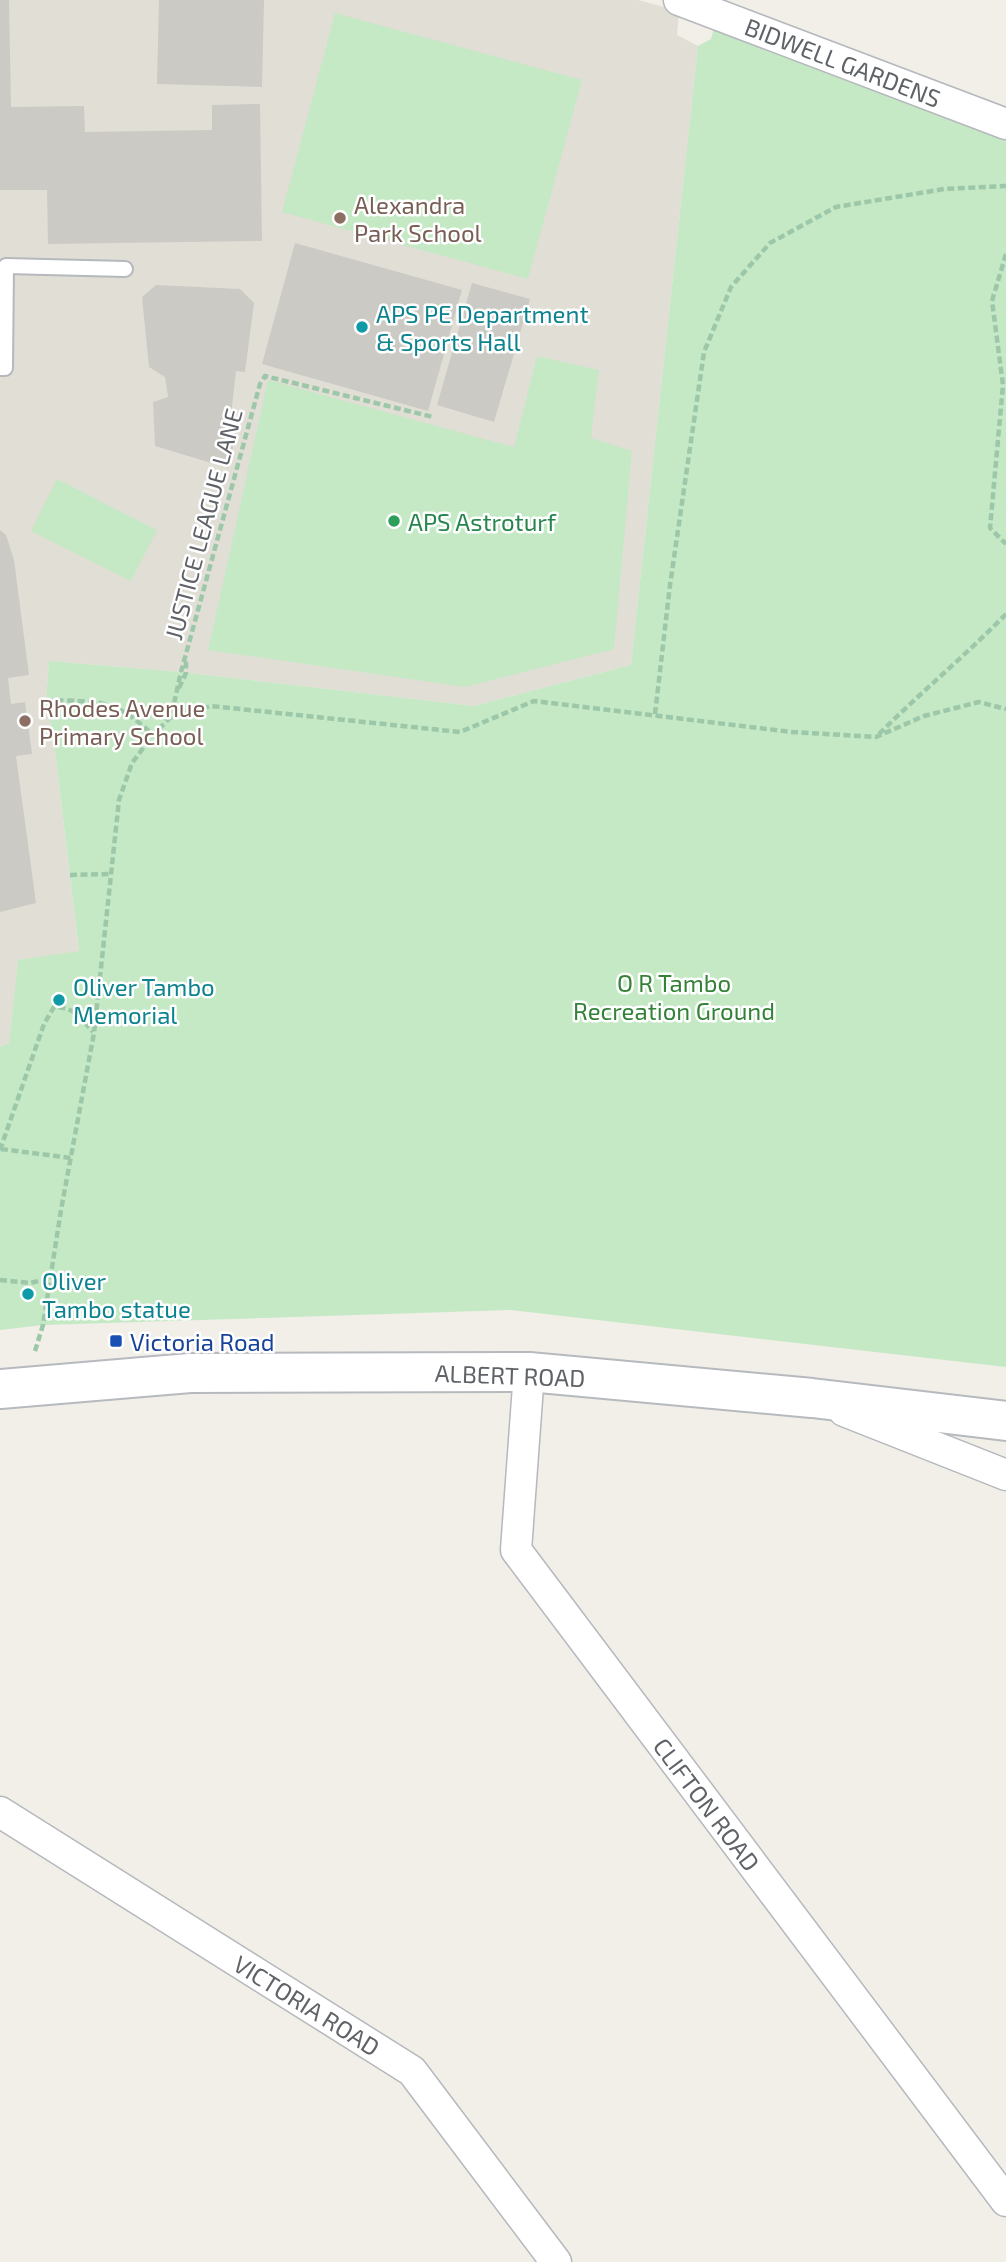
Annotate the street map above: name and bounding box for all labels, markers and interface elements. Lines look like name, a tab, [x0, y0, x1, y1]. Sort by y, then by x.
street label: BIDWELL GARDENS	[741, 11, 945, 113]
place label: Alexandra Park School	[354, 190, 482, 247]
marker: Alexandra Park School	[332, 210, 348, 226]
place label: APS PE Department & Sports Hall	[376, 299, 589, 356]
marker: APS PE Department & Sports Hall	[354, 319, 370, 335]
street label: JUSTICE LEAGUE LANE	[158, 405, 248, 643]
place label: APS Astroturf	[408, 507, 557, 536]
marker: APS Astroturf	[386, 513, 402, 529]
place label: Rhodes Avenue Primary School	[39, 693, 205, 750]
marker: Rhodes Avenue Primary School	[17, 713, 33, 729]
park label: O R Tambo Recreation Ground	[573, 968, 775, 1025]
place label: Oliver Tambo Memorial	[73, 972, 215, 1029]
marker: Oliver Tambo Memorial	[51, 992, 67, 1008]
place label: Oliver Tambo statue	[42, 1266, 191, 1323]
marker: Oliver Tambo statue	[20, 1286, 36, 1302]
place label: Victoria Road	[130, 1327, 274, 1356]
marker: Victoria Road	[108, 1333, 124, 1349]
street label: ALBERT ROAD	[434, 1358, 586, 1392]
street label: CLIFTON ROAD	[648, 1732, 766, 1876]
street label: VICTORIA ROAD	[229, 1949, 385, 2061]

